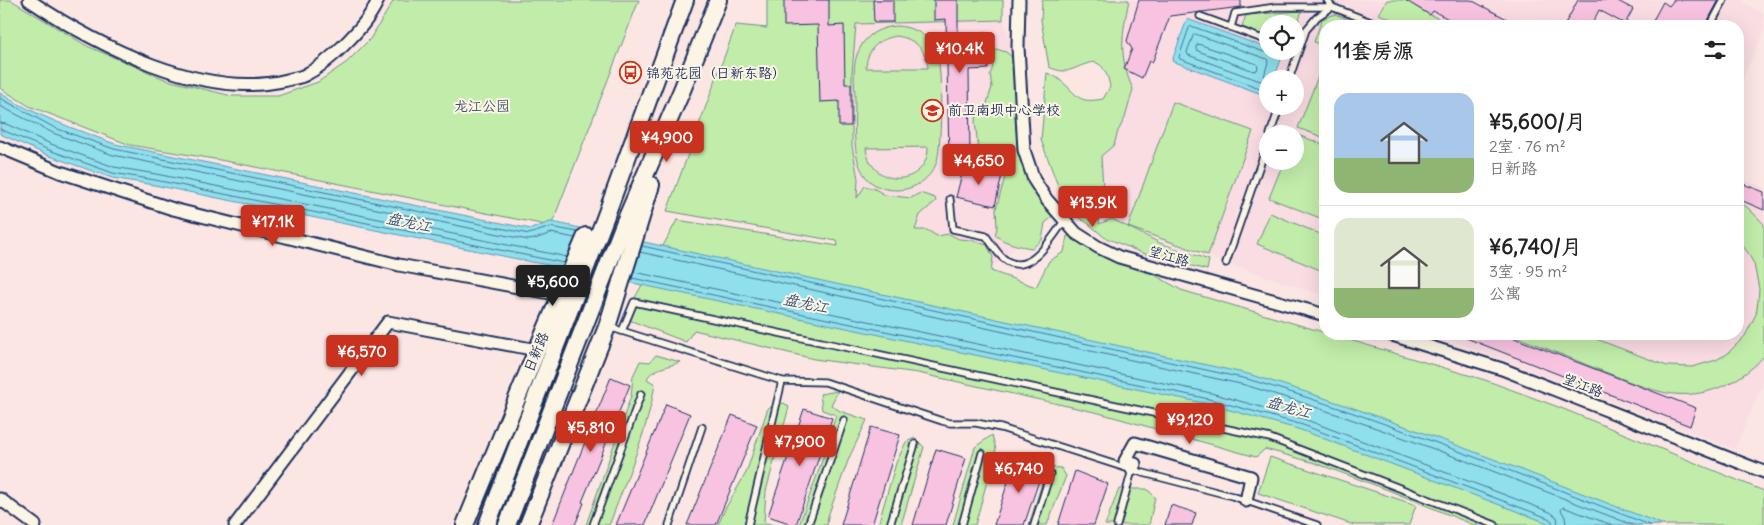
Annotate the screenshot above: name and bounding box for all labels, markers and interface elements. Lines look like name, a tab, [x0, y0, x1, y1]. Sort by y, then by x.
map controls	[1259, 15, 1304, 170]
button: locate	[1259, 15, 1304, 60]
pin: ¥10.4K	[919, 32, 1001, 74]
icon: filters	[1701, 36, 1729, 64]
text: 11套房源	[1334, 37, 1414, 64]
text: ¥10.4K	[936, 38, 984, 58]
bus stop icon: 锦苑花园（日新东路）	[618, 61, 642, 85]
place label: 锦苑花园（日新东路）	[646, 64, 786, 82]
button: +	[1259, 70, 1304, 115]
park label: 龙江公园	[454, 97, 510, 115]
school or university icon: 前卫南坝中心学校	[920, 98, 944, 122]
place label: 前卫南坝中心学校	[948, 101, 1060, 119]
text: ¥5,600/月	[1489, 108, 1586, 135]
icon: home	[1374, 113, 1434, 173]
pin: ¥4,900	[626, 120, 708, 163]
button: −	[1259, 125, 1304, 170]
text: ¥4,900	[641, 127, 693, 147]
text: 2室 · 76 m²	[1489, 136, 1566, 156]
pin: ¥4,650	[938, 144, 1020, 186]
text: ¥4,650	[954, 150, 1004, 170]
text: 日新路	[1489, 158, 1537, 178]
pin: ¥13.9K	[1052, 186, 1134, 228]
text: ¥13.9K	[1069, 192, 1117, 212]
pin: ¥17.1K	[232, 204, 314, 247]
water label: 盘龙江	[385, 208, 434, 236]
text: ¥17.1K	[252, 211, 294, 231]
text: ¥6,740/月	[1489, 233, 1582, 260]
icon: home	[1374, 238, 1434, 298]
street label: 望江路	[1146, 242, 1192, 270]
text: 3室 · 95 m²	[1489, 261, 1567, 281]
pin: ¥5,600	[512, 264, 594, 307]
text: ¥5,600	[527, 271, 579, 291]
text: 公寓	[1489, 283, 1521, 303]
water label: 盘龙江	[782, 289, 831, 317]
street label: 日新路	[520, 329, 552, 375]
pin: ¥6,570	[321, 334, 403, 377]
text: ¥6,570	[337, 341, 387, 361]
street label: 望江路	[1560, 369, 1606, 401]
water label: 盘龙江	[1265, 392, 1314, 423]
pin: ¥9,120	[1149, 402, 1231, 445]
text: ¥9,120	[1167, 409, 1213, 429]
pin: ¥5,810	[550, 410, 632, 453]
text: ¥5,810	[567, 417, 615, 437]
pin: ¥7,900	[759, 424, 841, 467]
text: ¥7,900	[775, 431, 825, 451]
pin: ¥6,740	[978, 452, 1060, 494]
text: ¥6,740	[994, 458, 1044, 478]

